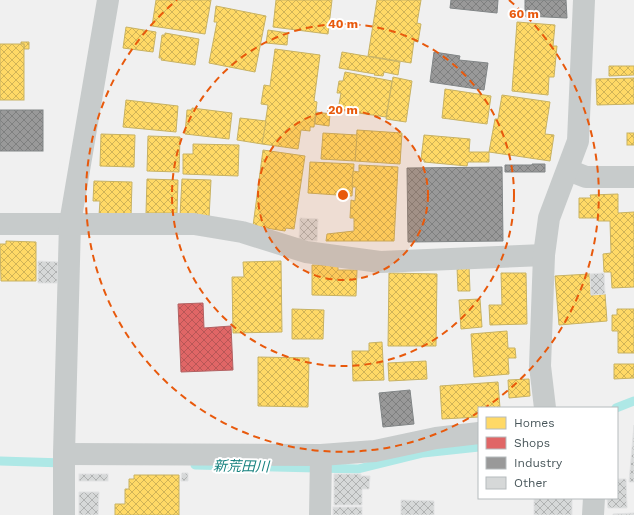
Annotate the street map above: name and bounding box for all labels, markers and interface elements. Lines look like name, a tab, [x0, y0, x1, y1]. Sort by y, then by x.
text: 60 m	[509, 7, 539, 21]
text: 40 m	[328, 17, 358, 31]
text: 20 m	[328, 103, 358, 117]
centre of rings	[336, 188, 350, 202]
legend	[478, 407, 618, 499]
text: Homes	[514, 416, 555, 430]
text: Shops	[514, 436, 550, 450]
text: Industry	[514, 456, 563, 470]
water label: 新荒田川	[213, 458, 271, 475]
text: Other	[514, 476, 547, 490]

